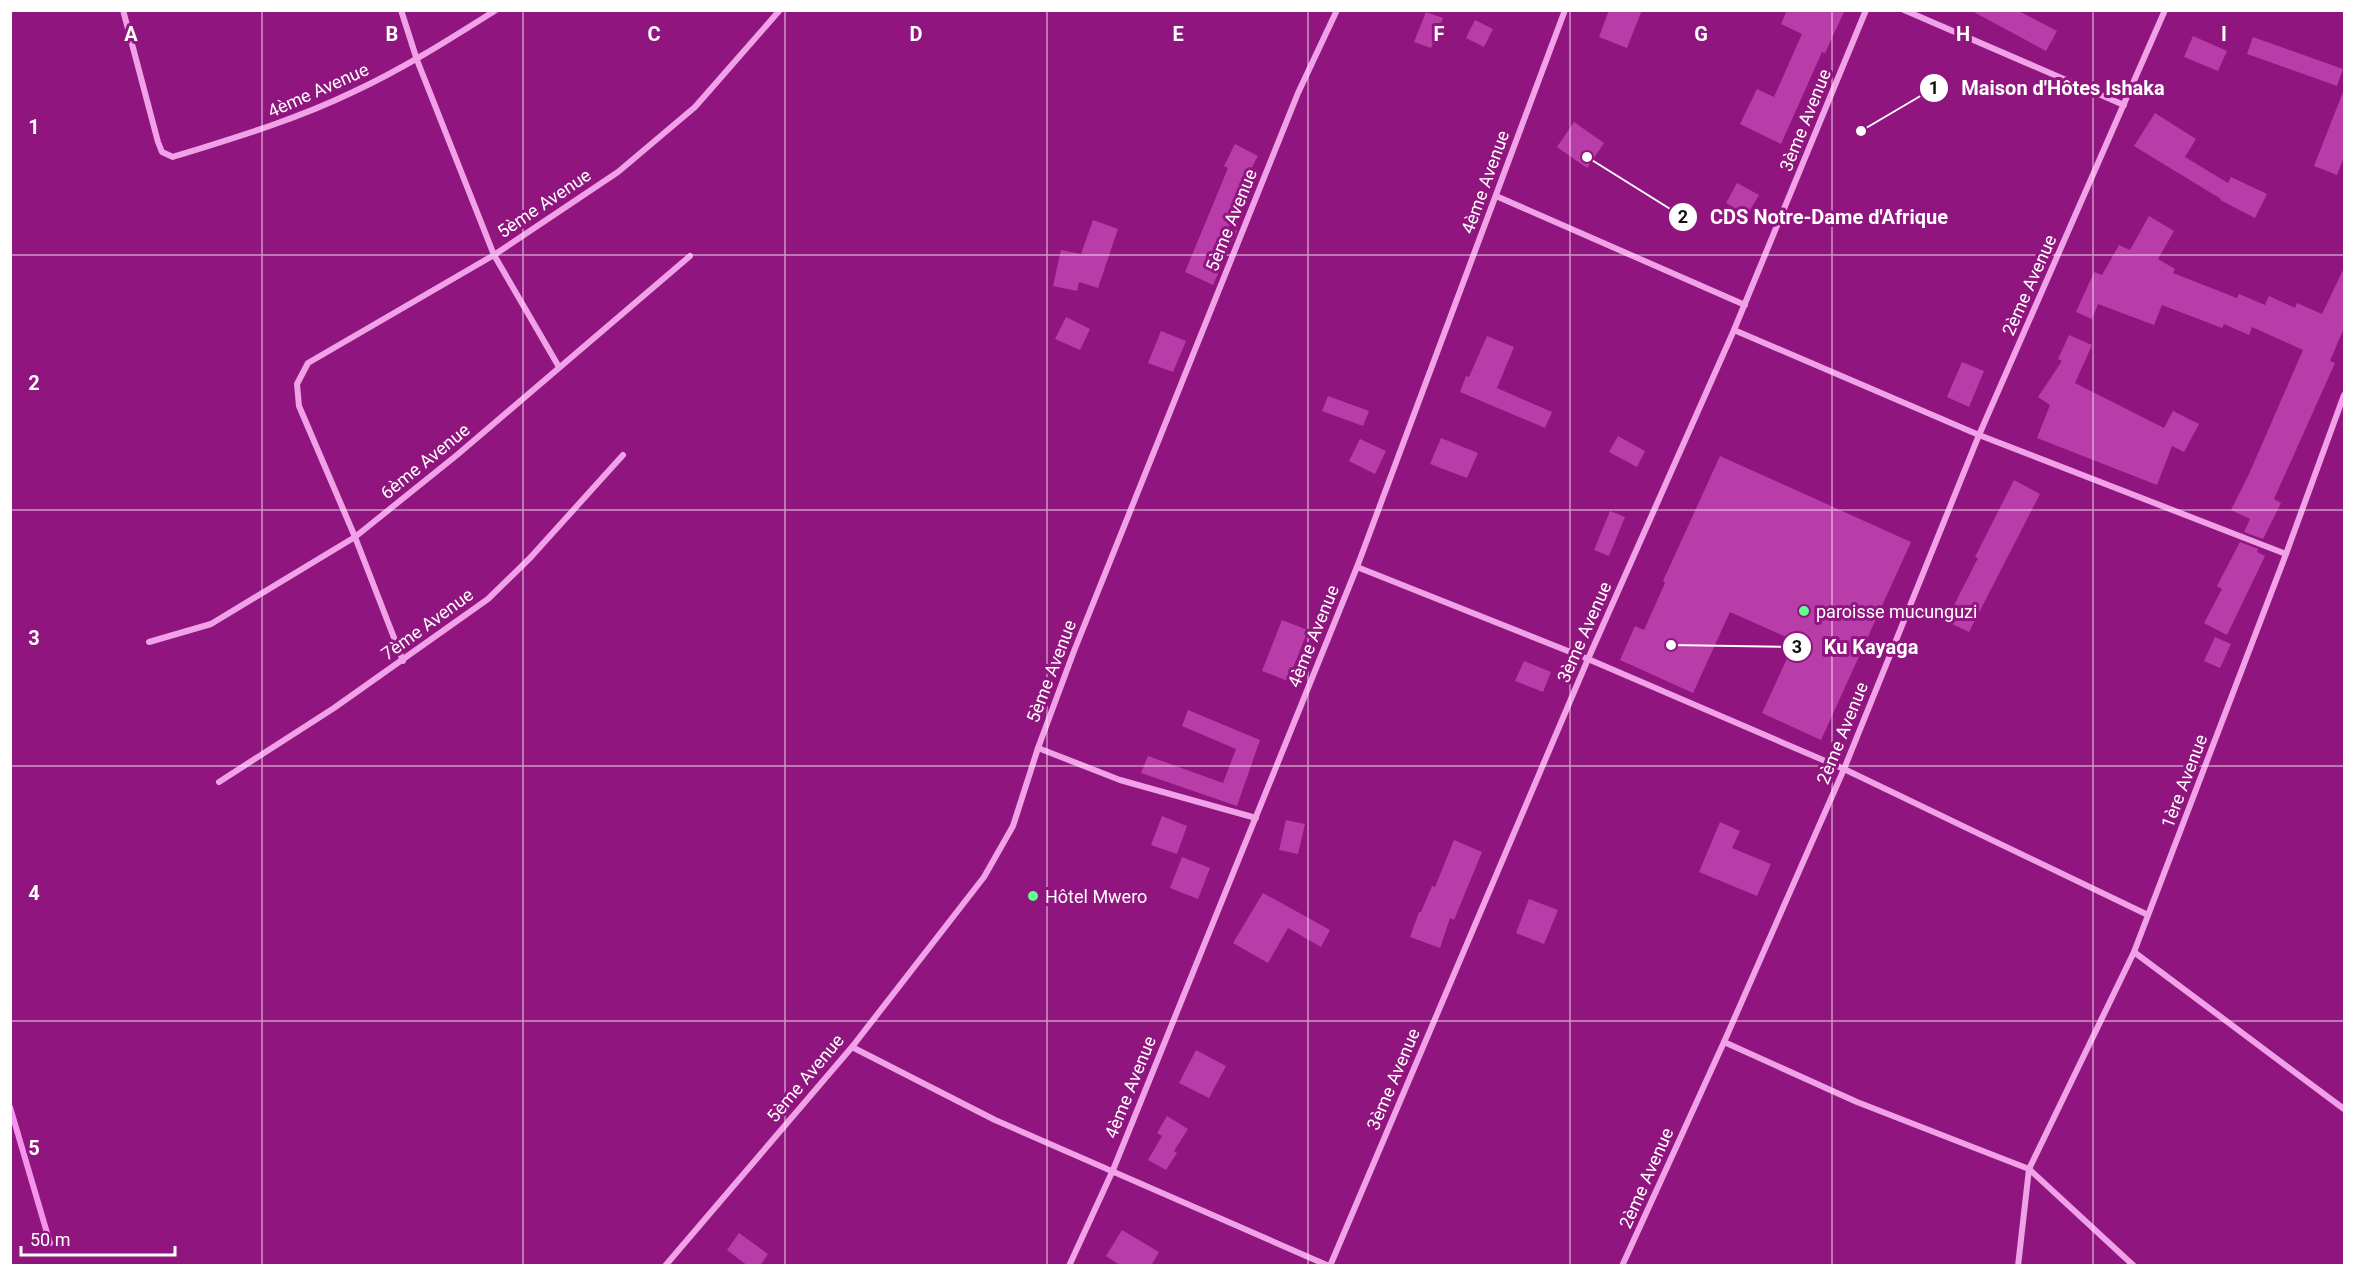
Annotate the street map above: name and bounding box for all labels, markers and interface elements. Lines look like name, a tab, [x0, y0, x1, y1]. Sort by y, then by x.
text: A	[124, 22, 138, 46]
text: B	[386, 22, 398, 46]
text: C	[647, 22, 661, 46]
text: D	[910, 22, 923, 46]
text: E	[1172, 22, 1184, 46]
text: F	[1434, 22, 1445, 46]
text: G	[1694, 22, 1708, 46]
text: H	[1956, 22, 1970, 46]
text: I	[2221, 22, 2227, 46]
street label: 4ème Avenue	[264, 58, 372, 122]
street label: 3ème Avenue	[1775, 66, 1835, 174]
callout: Maison d'Hôtes Ishaka	[1919, 69, 2177, 107]
text: Maison d'Hôtes Ishaka	[1961, 76, 2165, 100]
text: 1	[1929, 77, 1939, 98]
text: 1	[28, 115, 40, 139]
street label: 4ème Avenue	[1457, 128, 1513, 236]
street label: 5ème Avenue	[493, 164, 595, 242]
street label: 5ème Avenue	[1201, 166, 1261, 274]
callout: CDS Notre-Dame d'Afrique	[1668, 198, 1960, 236]
text: CDS Notre-Dame d'Afrique	[1710, 205, 1948, 229]
text: 2	[1678, 206, 1688, 227]
street label: 2ème Avenue	[1997, 231, 2061, 339]
text: 2	[28, 371, 40, 395]
street label: 6ème Avenue	[376, 419, 474, 503]
street label: 3ème Avenue	[1552, 578, 1616, 686]
street label: 4ème Avenue	[1283, 582, 1343, 690]
street label: 7ème Avenue	[377, 584, 477, 664]
place label: paroisse mucunguzi	[1816, 601, 1977, 622]
marker: paroisse mucunguzi	[1797, 604, 1811, 618]
street label: 5ème Avenue	[1022, 617, 1080, 725]
text: 3	[28, 626, 40, 650]
callout: Ku Kayaga	[1782, 628, 1930, 666]
text: Ku Kayaga	[1824, 635, 1919, 659]
text: 3	[1792, 636, 1802, 657]
street label: 2ème Avenue	[1812, 679, 1872, 787]
street label: 1ère Avenue	[2157, 731, 2211, 831]
text: 4	[28, 881, 40, 905]
place label: Hôtel Mwero	[1045, 886, 1147, 907]
marker: Hôtel Mwero	[1026, 889, 1040, 903]
street label: 3ème Avenue	[1362, 1025, 1424, 1133]
street label: 5ème Avenue	[762, 1030, 848, 1126]
street label: 4ème Avenue	[1100, 1033, 1160, 1141]
street label: 2ème Avenue	[1614, 1124, 1678, 1232]
text: 5	[28, 1136, 40, 1160]
scale bar	[21, 1219, 176, 1257]
text: 50 m	[30, 1229, 70, 1250]

